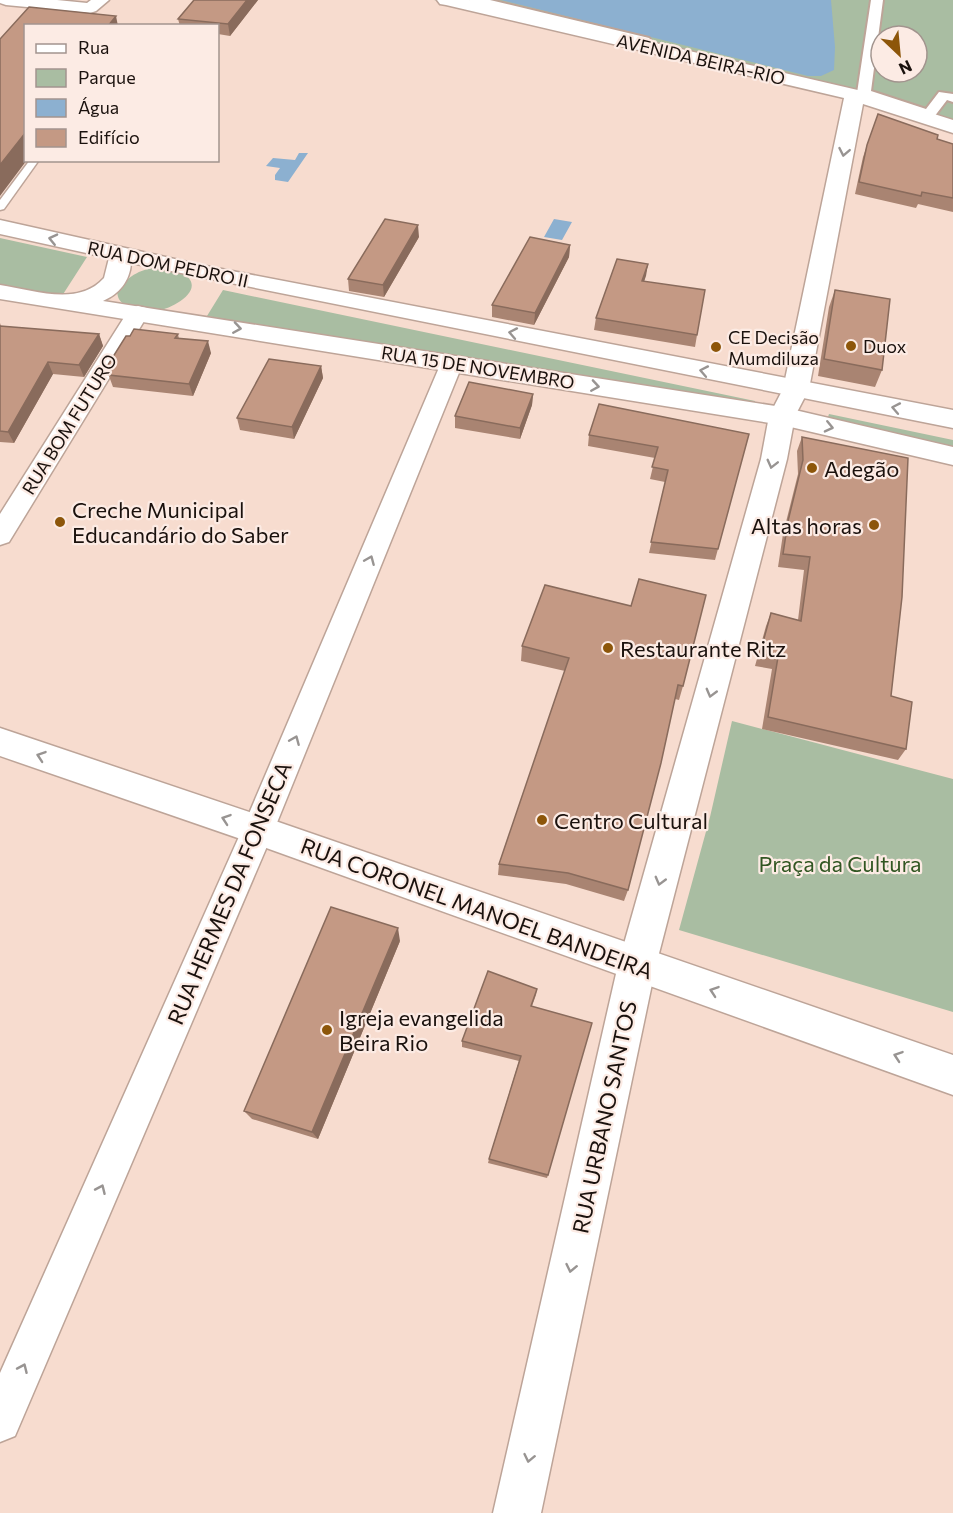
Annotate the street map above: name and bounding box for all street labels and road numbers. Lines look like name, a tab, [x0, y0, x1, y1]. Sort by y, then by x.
street label: AVENIDA BEIRA-RIO	[615, 29, 787, 89]
street label: RUA DOM PEDRO II	[86, 236, 250, 292]
street label: RUA 15 DE NOVEMBRO	[380, 341, 576, 393]
street label: RUA BOM FUTURO	[17, 350, 121, 498]
street label: RUA HERMES DA FONSECA	[161, 757, 297, 1029]
street label: RUA CORONEL MANOEL BANDEIRA	[297, 832, 657, 984]
street label: RUA URBANO SANTOS	[566, 998, 642, 1236]

